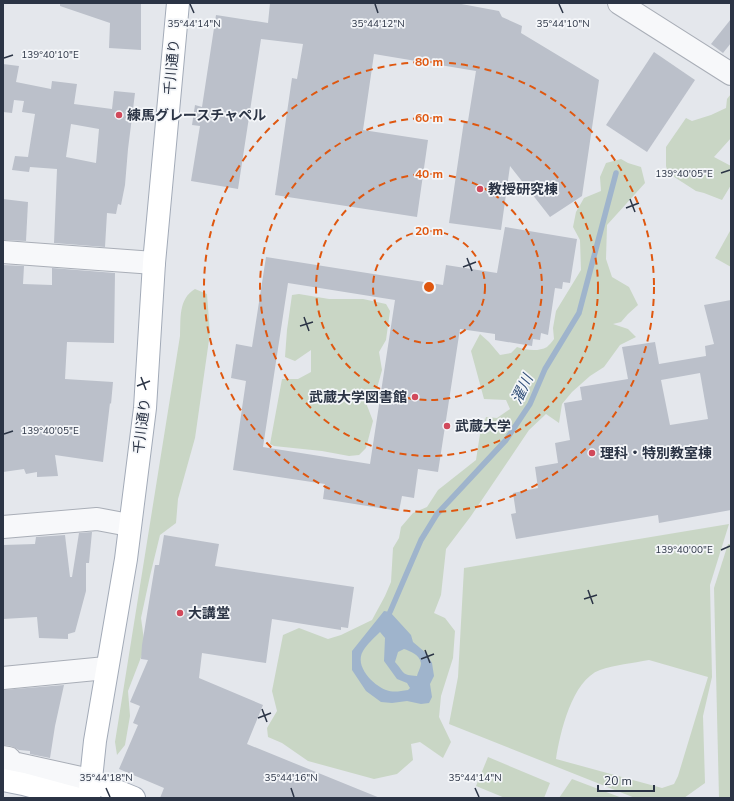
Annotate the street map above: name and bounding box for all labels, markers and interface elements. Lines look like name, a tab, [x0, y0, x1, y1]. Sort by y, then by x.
text: 35°44'14"N	[167, 17, 221, 31]
text: 35°44'12"N	[351, 17, 405, 31]
text: 35°44'10"N	[536, 17, 590, 31]
street label: 千川通り	[160, 38, 184, 96]
text: 139°40'10"E	[21, 48, 79, 62]
text: 80 m	[415, 54, 443, 70]
place label: 練馬グレースチャペル	[127, 106, 266, 125]
marker: 練馬グレースチャペル	[114, 110, 124, 120]
text: 60 m	[415, 110, 443, 126]
text: 40 m	[415, 166, 443, 182]
text: 139°40'05"E	[655, 167, 713, 181]
place label: 教授研究棟	[488, 180, 558, 199]
marker: 教授研究棟	[475, 184, 485, 194]
text: 20 m	[415, 223, 443, 239]
centre of rings	[422, 280, 436, 294]
water label: 濯川	[506, 369, 538, 407]
place label: 武蔵大学図書館	[309, 388, 407, 407]
marker: 武蔵大学図書館	[410, 392, 420, 402]
street label: 千川通り	[129, 397, 155, 455]
place label: 武蔵大学	[455, 417, 511, 436]
marker: 武蔵大学	[442, 421, 452, 431]
text: 139°40'05"E	[21, 424, 79, 438]
place label: 理科・特別教室棟	[600, 444, 712, 463]
marker: 理科・特別教室棟	[587, 448, 597, 458]
text: 139°40'00"E	[655, 543, 713, 557]
place label: 大講堂	[188, 604, 230, 623]
marker: 大講堂	[175, 608, 185, 618]
scale bar	[598, 767, 654, 793]
text: 35°44'18"N	[79, 771, 133, 785]
text: 35°44'16"N	[264, 771, 318, 785]
text: 35°44'14"N	[448, 771, 502, 785]
text: 20 m	[604, 773, 632, 789]

